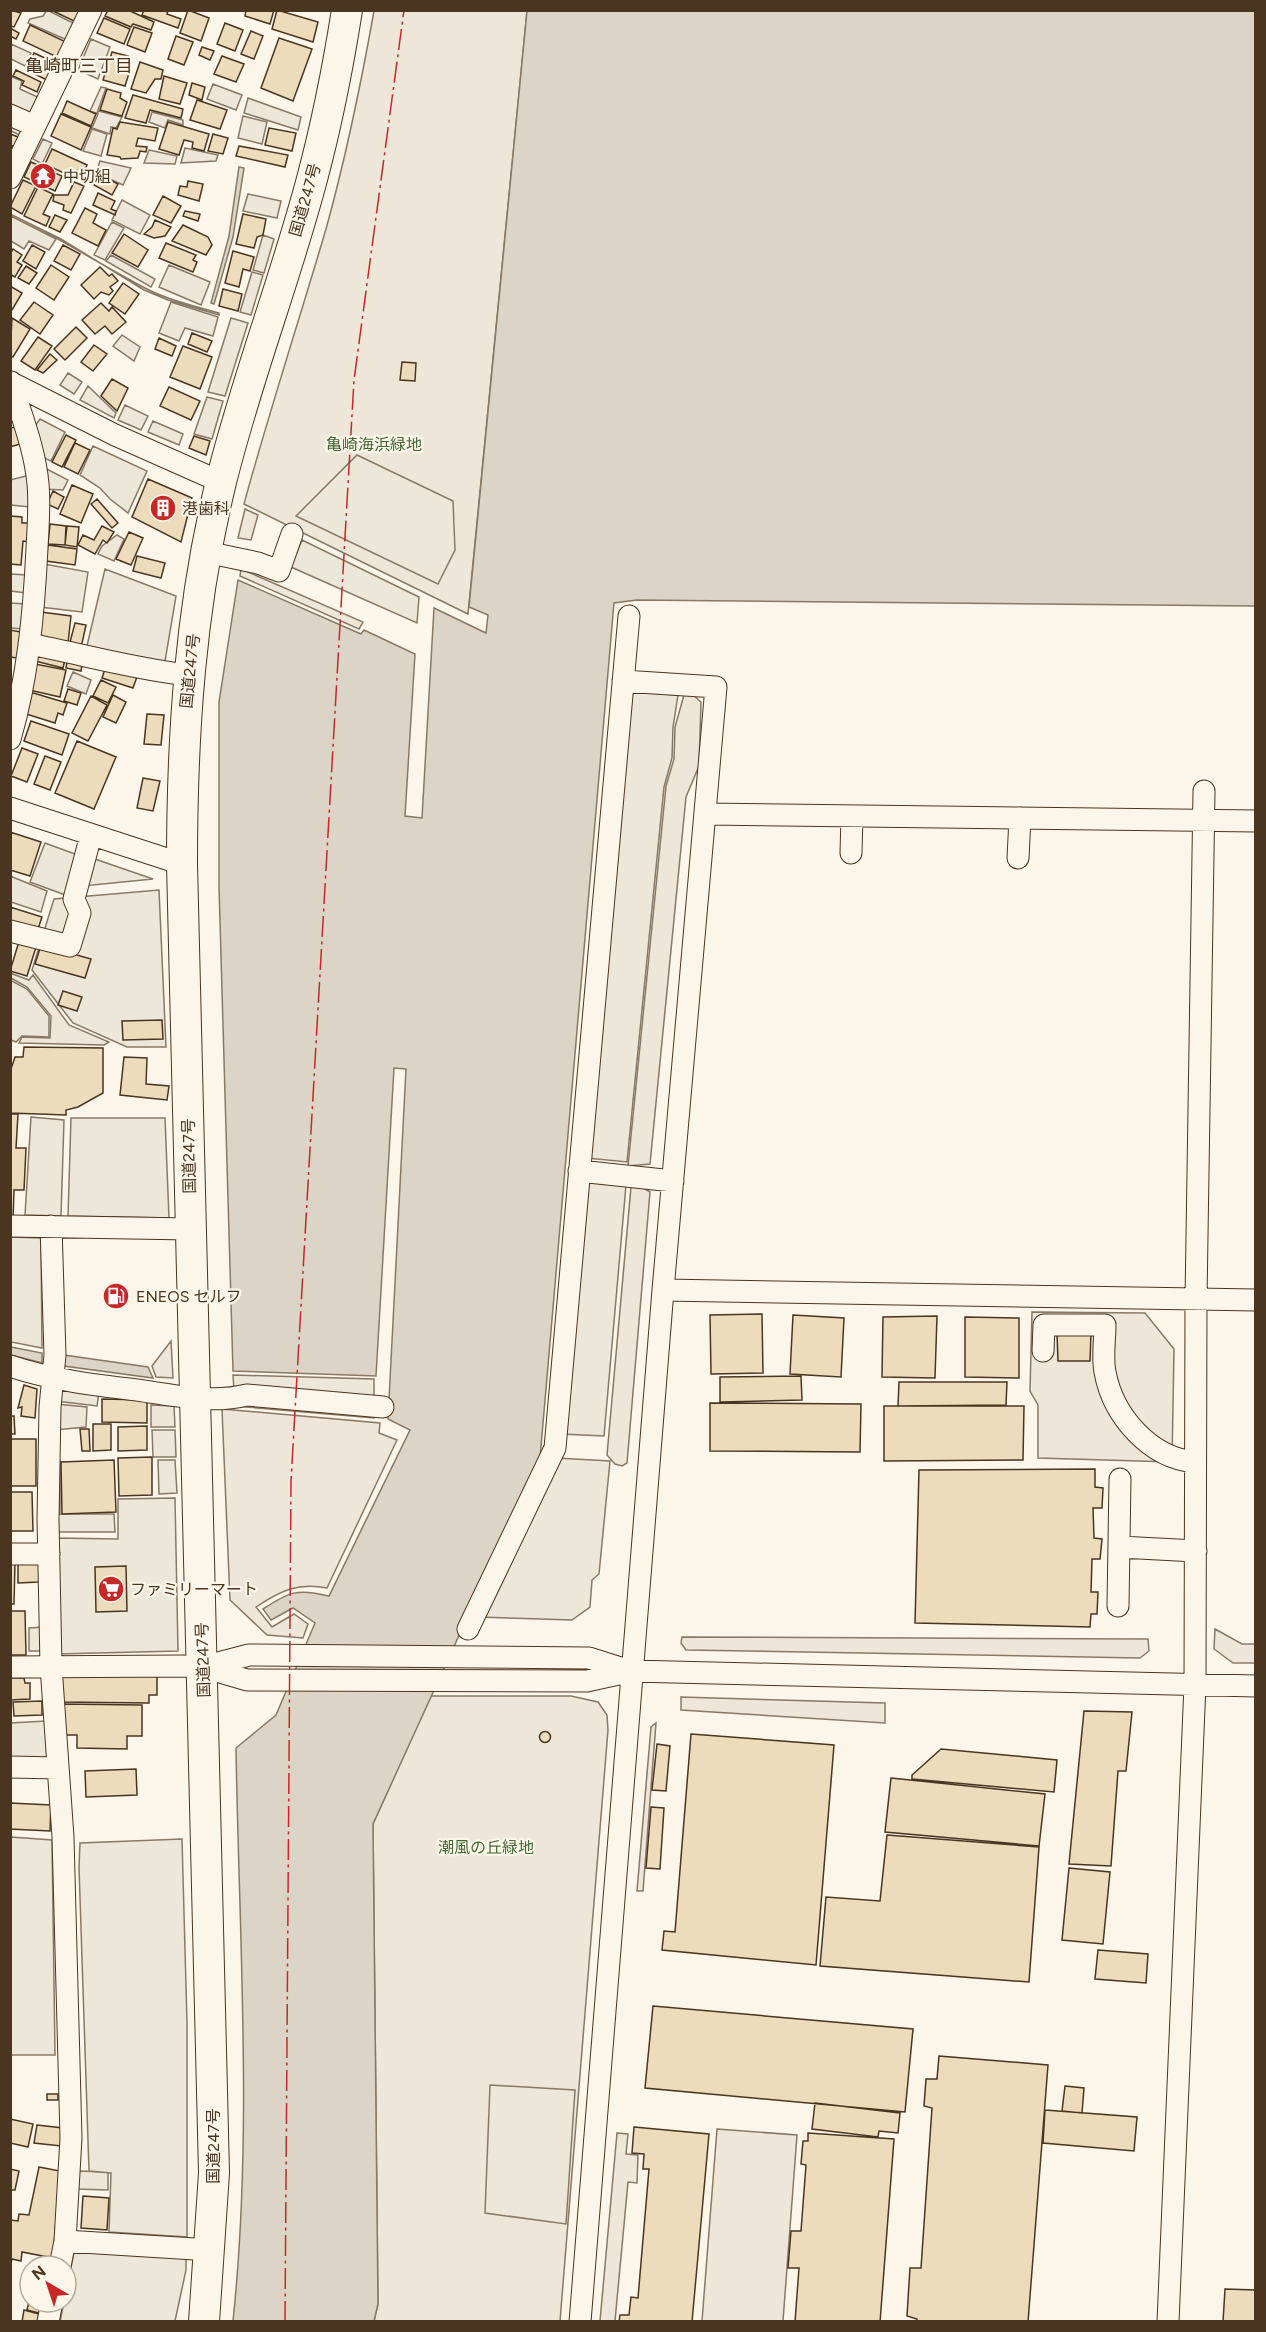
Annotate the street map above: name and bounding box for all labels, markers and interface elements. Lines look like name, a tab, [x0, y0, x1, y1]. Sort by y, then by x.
district label: 亀崎町三丁目	[25, 55, 133, 77]
temple icon: 中切組	[28, 161, 58, 191]
street label: 国道247号	[285, 161, 325, 239]
place label: 中切組	[63, 167, 111, 186]
park label: 亀崎海浜緑地	[326, 435, 422, 454]
building icon: 港歯科	[148, 493, 178, 523]
place label: 港歯科	[182, 499, 230, 518]
street label: 国道247号	[177, 632, 203, 710]
street label: 国道247号	[179, 1118, 199, 1194]
fuel station icon: ENEOS セルフ	[101, 1281, 131, 1311]
place label: ENEOS セルフ	[136, 1287, 242, 1306]
supermarket icon: ファミリーマート	[96, 1574, 126, 1604]
place label: ファミリーマート	[130, 1580, 258, 1599]
street label: 国道247号	[192, 1622, 214, 1698]
park label: 潮風の丘緑地	[438, 1838, 534, 1857]
street label: 国道247号	[204, 2108, 223, 2184]
north arrow	[18, 2254, 78, 2314]
text: N	[28, 2261, 50, 2284]

